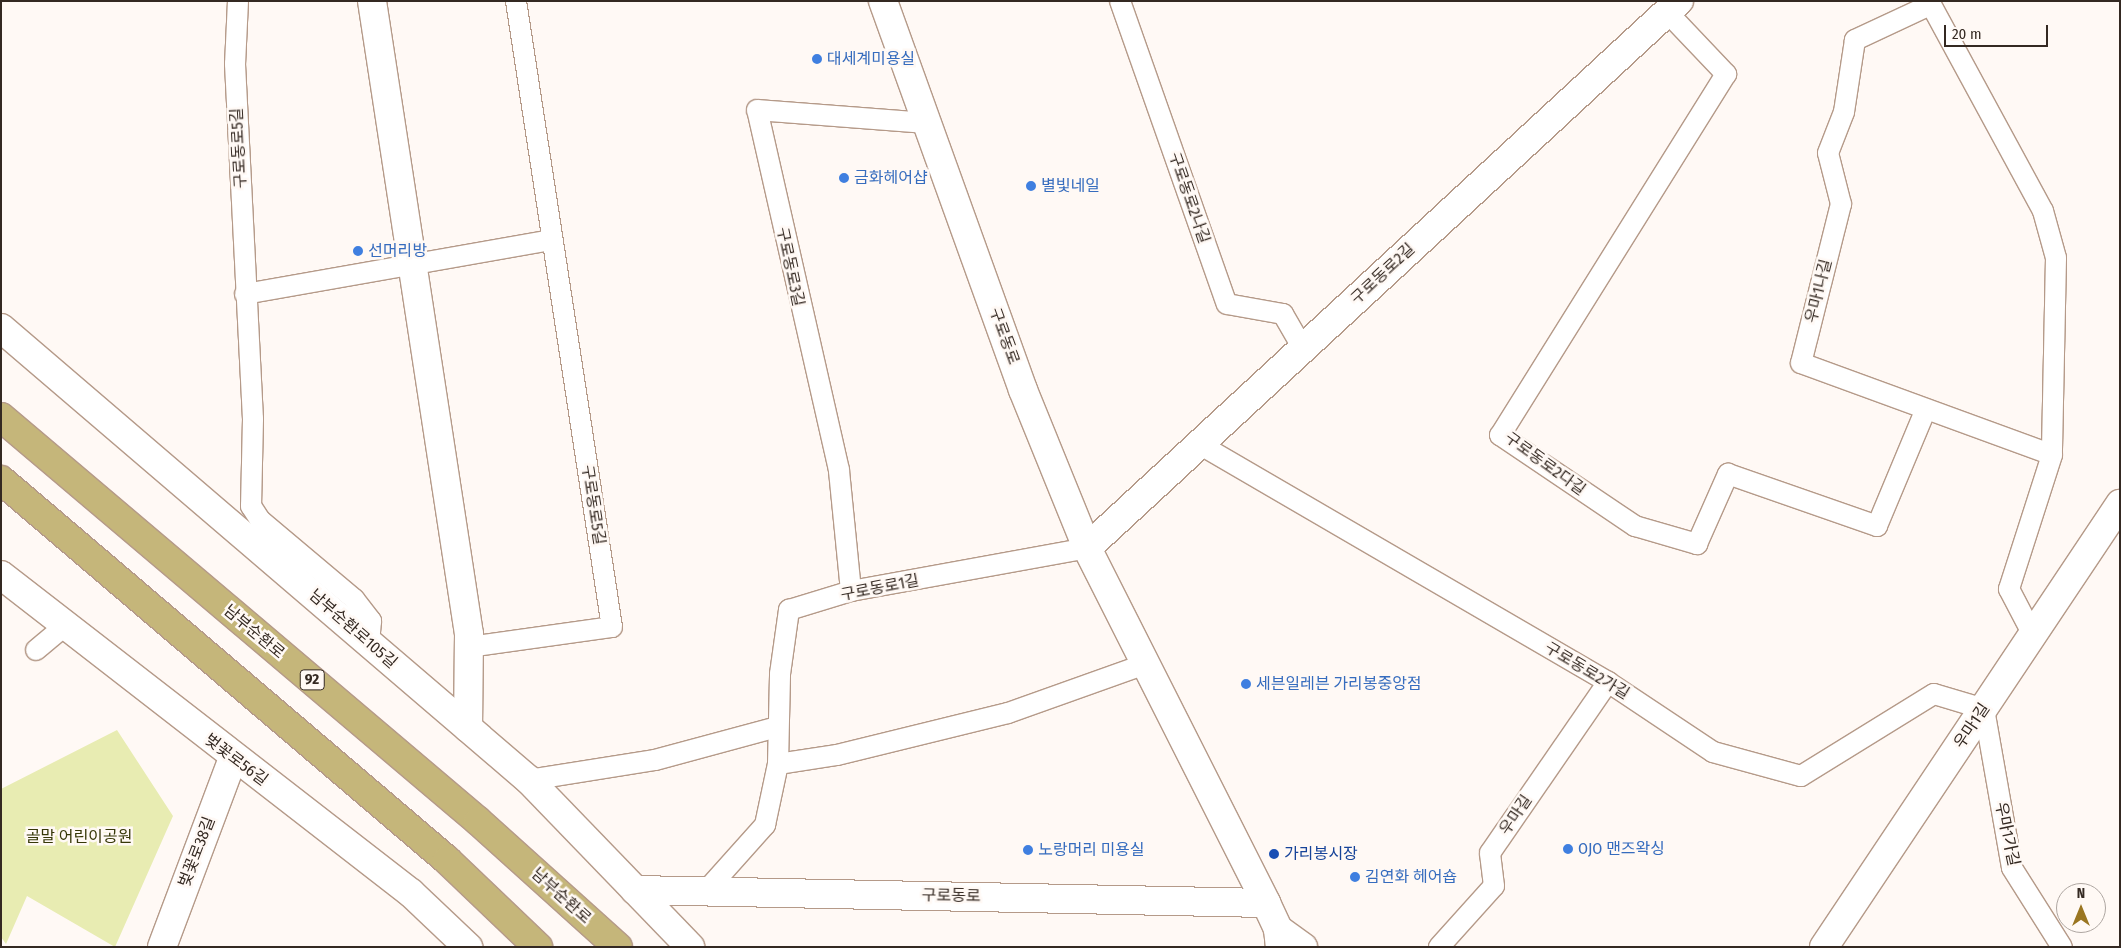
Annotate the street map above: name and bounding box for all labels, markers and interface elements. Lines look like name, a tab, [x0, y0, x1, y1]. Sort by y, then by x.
scale bar	[1946, 15, 2050, 47]
text: 20 m	[1952, 25, 1982, 43]
place label: 대세계미용실	[827, 49, 915, 69]
marker: 대세계미용실	[811, 53, 823, 65]
street label: 구로동로5길	[227, 107, 251, 189]
street label: 구로동로2나길	[1164, 150, 1214, 246]
place label: 금화헤어샵	[854, 168, 928, 188]
marker: 금화헤어샵	[838, 172, 850, 184]
place label: 별빛네일	[1041, 176, 1100, 196]
marker: 별빛네일	[1025, 180, 1037, 192]
street label: 구로동로3길	[772, 225, 808, 309]
street label: 구로동로2길	[1347, 239, 1419, 309]
place label: 선머리방	[368, 241, 427, 261]
marker: 선머리방	[352, 245, 364, 257]
street label: 우마1나길	[1802, 257, 1836, 325]
street label: 구로동로	[985, 305, 1023, 367]
street label: 구로동로2다길	[1501, 428, 1589, 500]
street label: 구로동로5길	[577, 464, 609, 546]
street label: 구로동로1길	[839, 571, 921, 605]
street label: 남부순환로105길	[305, 586, 401, 672]
street label: 남부순환로	[220, 601, 288, 663]
street label: 구로동로2가길	[1541, 638, 1633, 704]
road number: 92	[300, 668, 324, 692]
place label: 세븐일레븐 가리봉중앙점	[1256, 674, 1422, 694]
marker: 세븐일레븐 가리봉중앙점	[1240, 678, 1252, 690]
street label: 우마1길	[1950, 700, 1994, 752]
street label: 벚꽃로56길	[201, 730, 271, 790]
street label: 우마길	[1496, 791, 1536, 839]
street label: 우마1가길	[1991, 800, 2023, 868]
street label: 벚꽃로38길	[175, 814, 219, 890]
park label: 골말 어린이공원	[26, 827, 132, 847]
place label: OJO 맨즈왁싱	[1578, 839, 1665, 859]
place label: 노랑머리 미용실	[1038, 840, 1145, 860]
marker: OJO 맨즈왁싱	[1562, 843, 1574, 855]
marker: 노랑머리 미용실	[1022, 844, 1034, 856]
place label: 가리봉시장	[1284, 844, 1358, 864]
marker: 가리봉시장	[1268, 848, 1280, 860]
street label: 남부순환로	[527, 864, 595, 928]
place label: 김연화 헤어숍	[1365, 867, 1457, 887]
marker: 김연화 헤어숍	[1349, 871, 1361, 883]
north arrow	[2056, 883, 2106, 933]
text: N	[2077, 885, 2085, 902]
street label: 구로동로	[921, 886, 981, 906]

